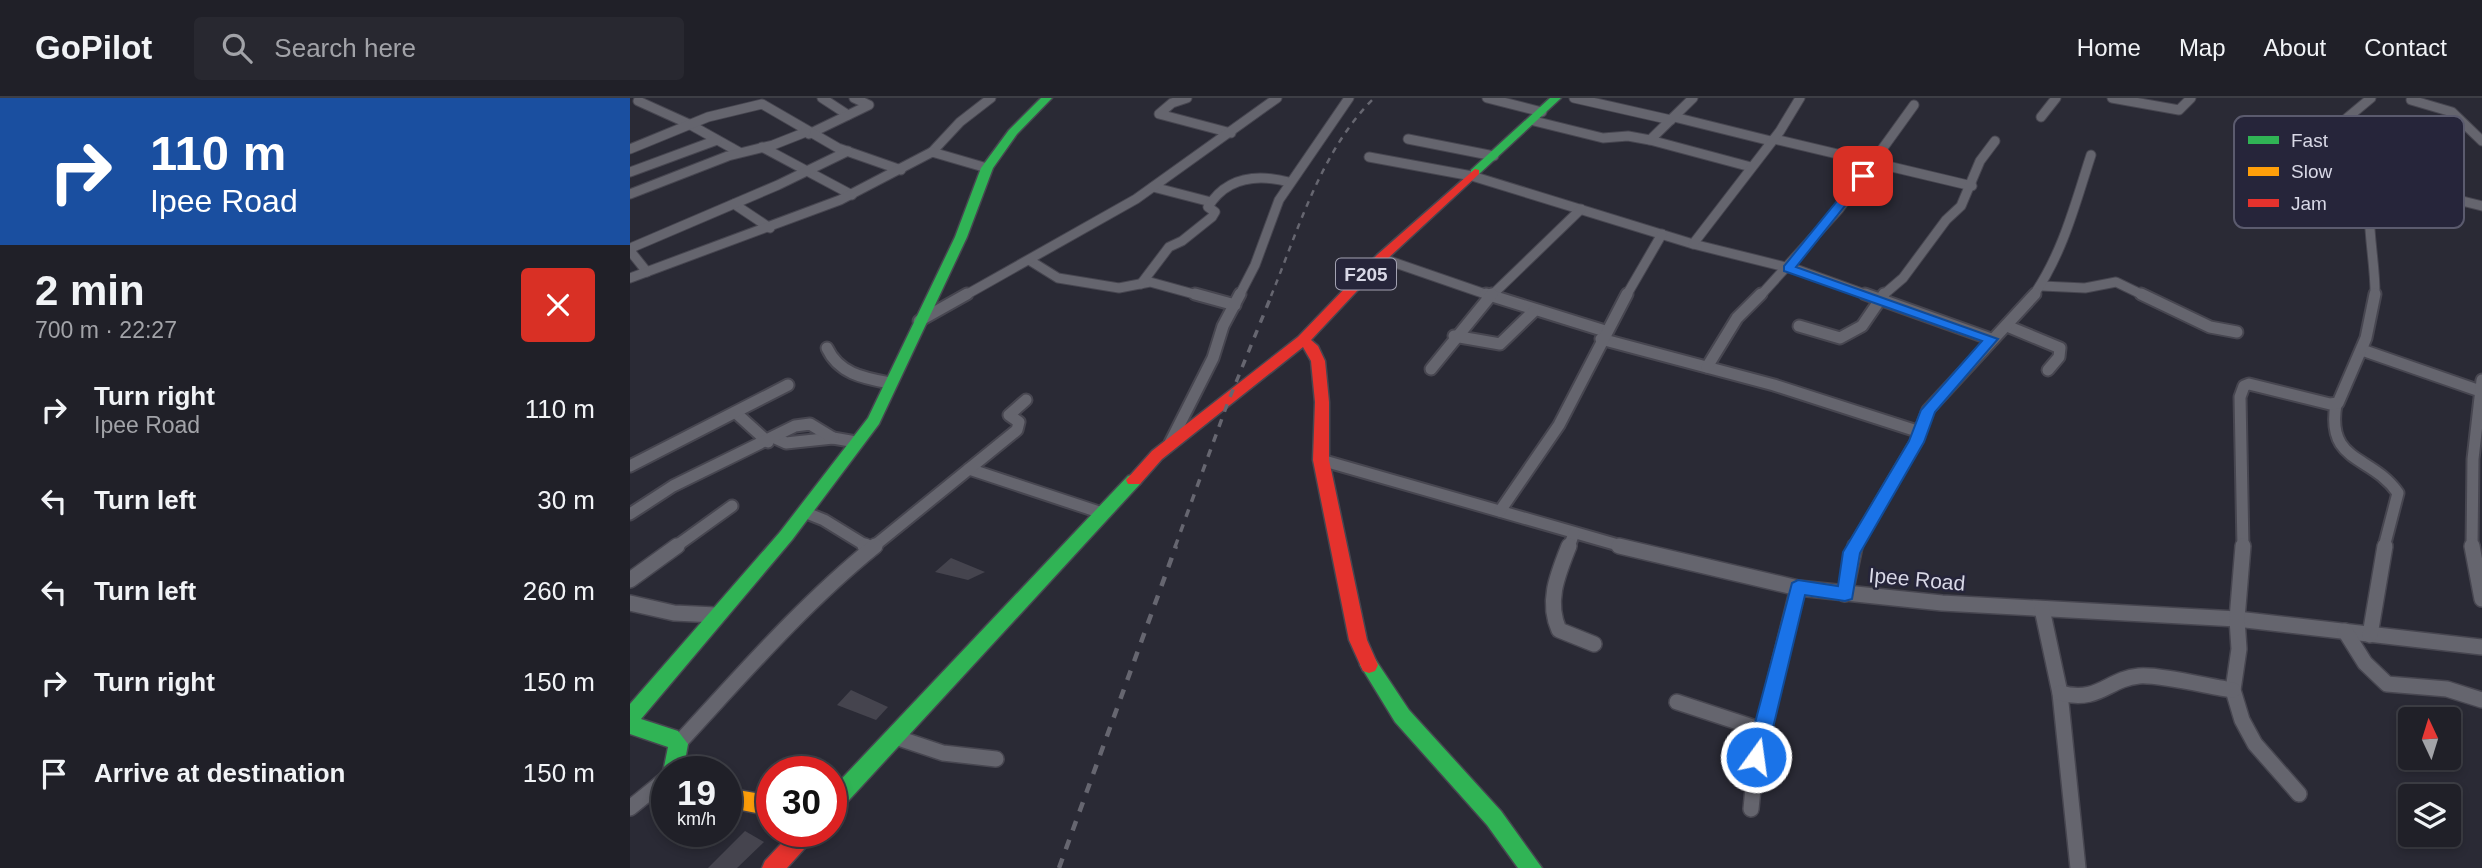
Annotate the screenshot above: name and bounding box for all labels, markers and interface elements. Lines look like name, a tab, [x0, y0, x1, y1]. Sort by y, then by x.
search box	[194, 17, 684, 80]
text: GoPilot	[35, 29, 152, 66]
icon: search	[218, 29, 256, 67]
text: Search here	[274, 33, 416, 63]
text: Home	[2077, 34, 2141, 61]
text: Map	[2179, 34, 2226, 61]
text: About	[2264, 34, 2326, 61]
text: Contact	[2364, 34, 2447, 61]
legend	[2234, 116, 2464, 228]
icon: right	[35, 126, 126, 217]
text: 110 m	[150, 126, 286, 180]
text: Fast	[2291, 130, 2329, 151]
pin	[1833, 146, 1893, 206]
icon: arrive	[1844, 157, 1882, 195]
text: Slow	[2291, 161, 2332, 182]
text: Ipee Road	[150, 183, 298, 219]
text: Jam	[2291, 193, 2327, 214]
road number: F205	[1336, 258, 1396, 290]
text: 2 min	[35, 267, 145, 314]
button: close	[521, 268, 595, 342]
text: 700 m · 22:27	[35, 317, 177, 343]
text: Turn right	[94, 381, 215, 411]
icon: right	[35, 391, 73, 429]
text: 110 m	[525, 394, 595, 424]
text: Ipee Road	[94, 412, 200, 438]
icon: left	[35, 482, 73, 520]
text: Turn left	[94, 485, 196, 515]
text: 30 m	[537, 485, 595, 515]
street label: Ipee Road	[1868, 563, 1966, 595]
icon: left	[35, 573, 73, 611]
text: Turn left	[94, 576, 196, 606]
text: 260 m	[523, 576, 595, 606]
icon: right	[35, 664, 73, 702]
text: Turn right	[94, 667, 215, 697]
text: 150 m	[523, 667, 595, 697]
north arrow	[2398, 707, 2460, 770]
map controls	[2398, 707, 2461, 847]
position arrow	[1719, 720, 1793, 794]
icon: arrive	[35, 755, 73, 793]
speed limit sign: 30	[756, 756, 847, 847]
text: Arrive at destination	[94, 758, 345, 788]
text: 150 m	[523, 758, 595, 788]
text: 19	[677, 773, 716, 812]
button: layers	[2398, 784, 2461, 847]
text: km/h	[677, 809, 716, 829]

